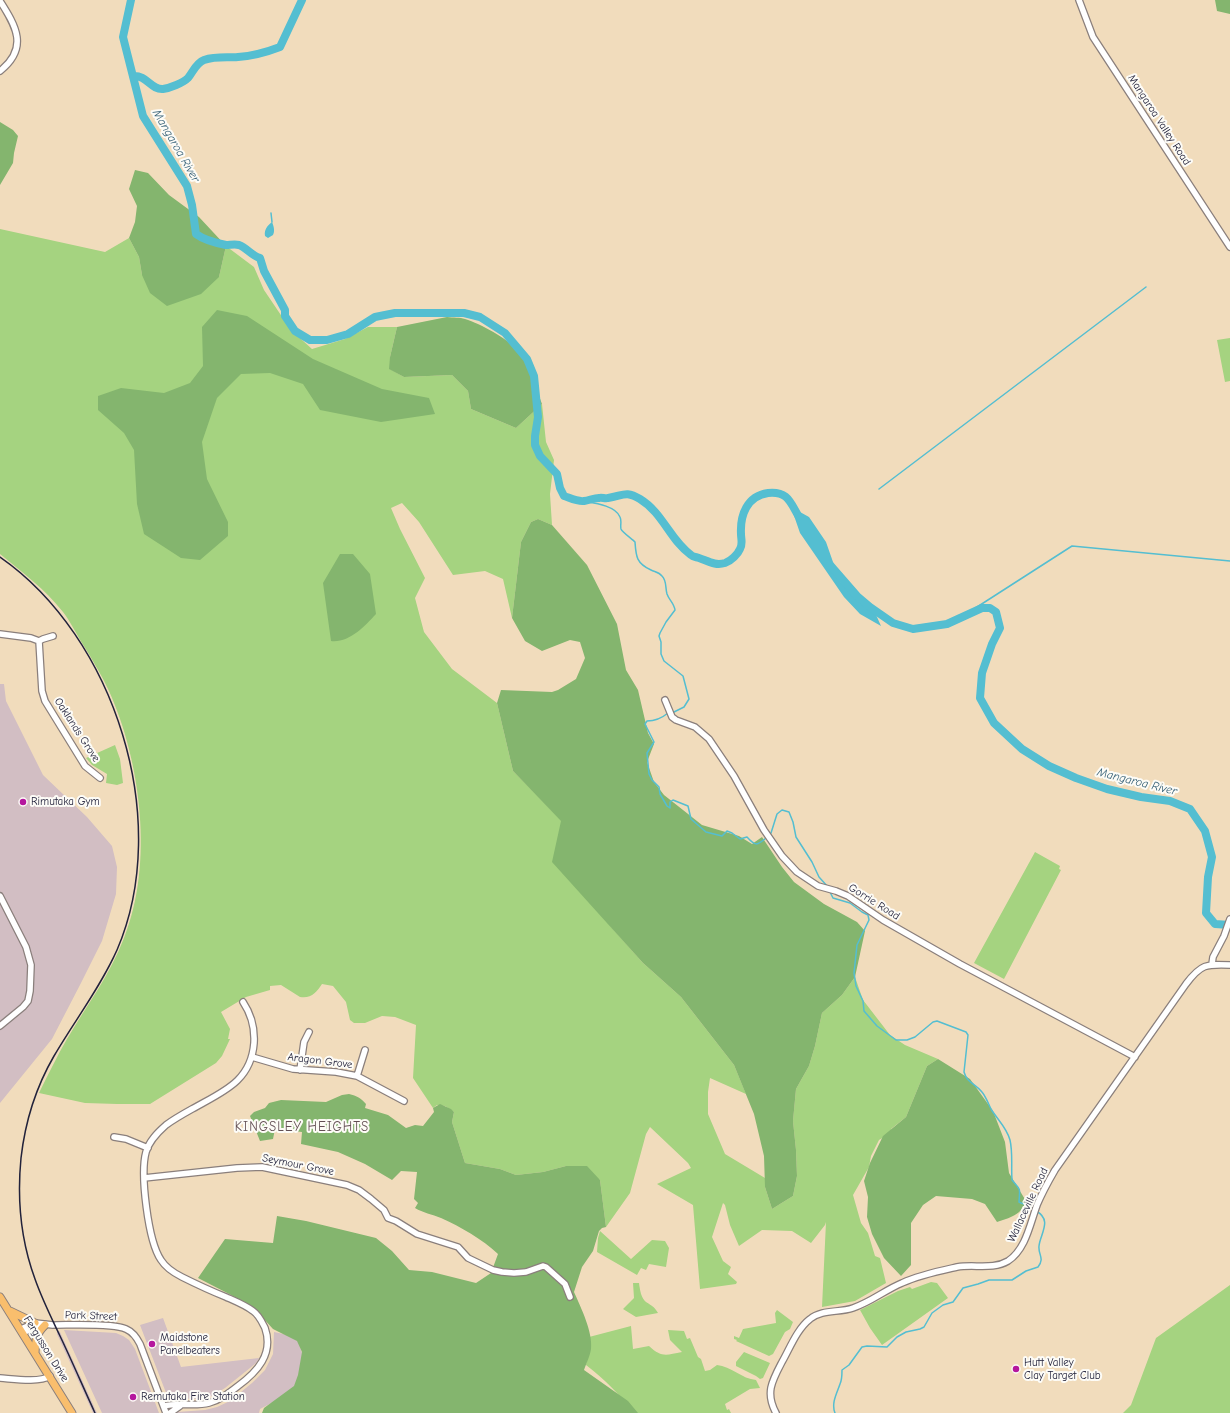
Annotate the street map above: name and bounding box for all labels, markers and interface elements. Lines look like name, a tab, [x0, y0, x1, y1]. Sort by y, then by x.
street label: Mangaroa Valley Road	[1125, 72, 1193, 168]
water label: Mangaroa River	[149, 107, 203, 185]
street label: Oaklands Grove	[51, 695, 103, 765]
water label: Mangaroa River	[1095, 765, 1179, 799]
place label: Rimutaka Gym	[31, 795, 100, 809]
marker: Rimutaka Gym	[18, 797, 28, 807]
street label: Gorrie Road	[846, 881, 902, 923]
street label: Aragon Grove	[287, 1050, 353, 1072]
district label: KINGSLEY HEIGHTS	[235, 1119, 369, 1135]
street label: Seymour Grove	[261, 1152, 335, 1178]
street label: Wallaceville Road	[1005, 1166, 1051, 1244]
street label: Park Street	[65, 1308, 117, 1324]
street label: Fergusson Drive	[21, 1314, 71, 1384]
place label: Maidstone Panelbeaters	[160, 1331, 220, 1357]
marker: Maidstone Panelbeaters	[147, 1339, 157, 1349]
place label: Hutt Valley Clay Target Club	[1024, 1356, 1101, 1382]
marker: Hutt Valley Clay Target Club	[1011, 1364, 1021, 1374]
place label: Remutaka Fire Station	[141, 1390, 245, 1404]
marker: Remutaka Fire Station	[128, 1392, 138, 1402]

